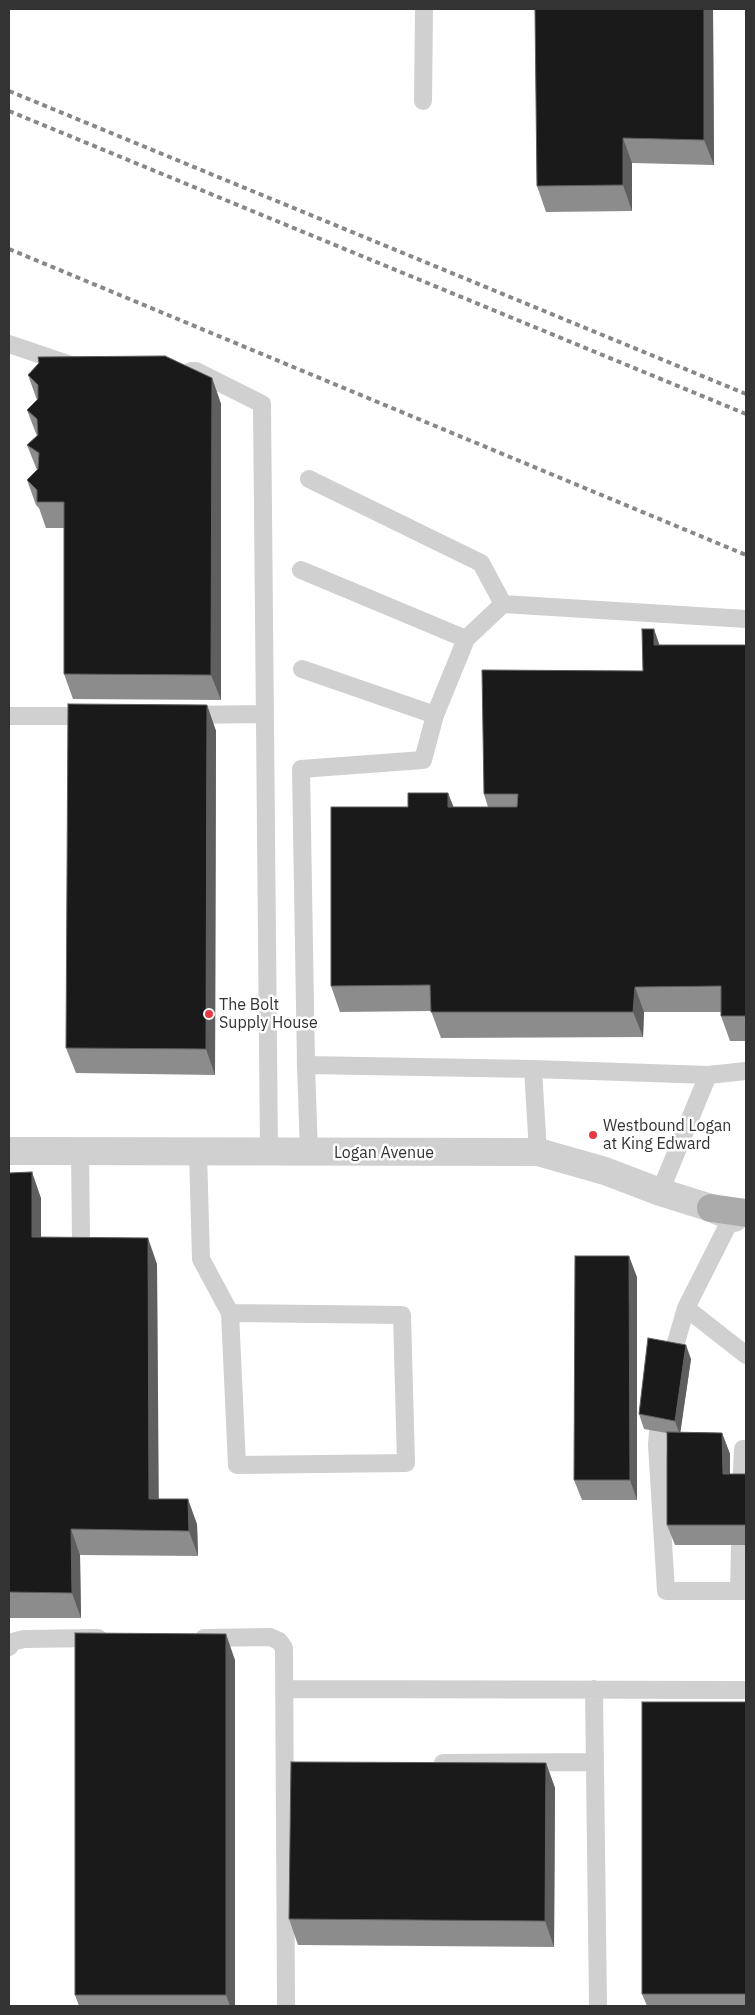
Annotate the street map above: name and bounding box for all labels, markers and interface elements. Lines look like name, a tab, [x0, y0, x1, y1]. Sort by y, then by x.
place label: The Bolt Supply House	[219, 995, 318, 1033]
marker: The Bolt Supply House	[203, 1008, 215, 1020]
place label: Westbound Logan at King Edward	[603, 1116, 731, 1154]
marker: Westbound Logan at King Edward	[587, 1129, 599, 1141]
street label: Logan Avenue	[334, 1143, 434, 1163]

